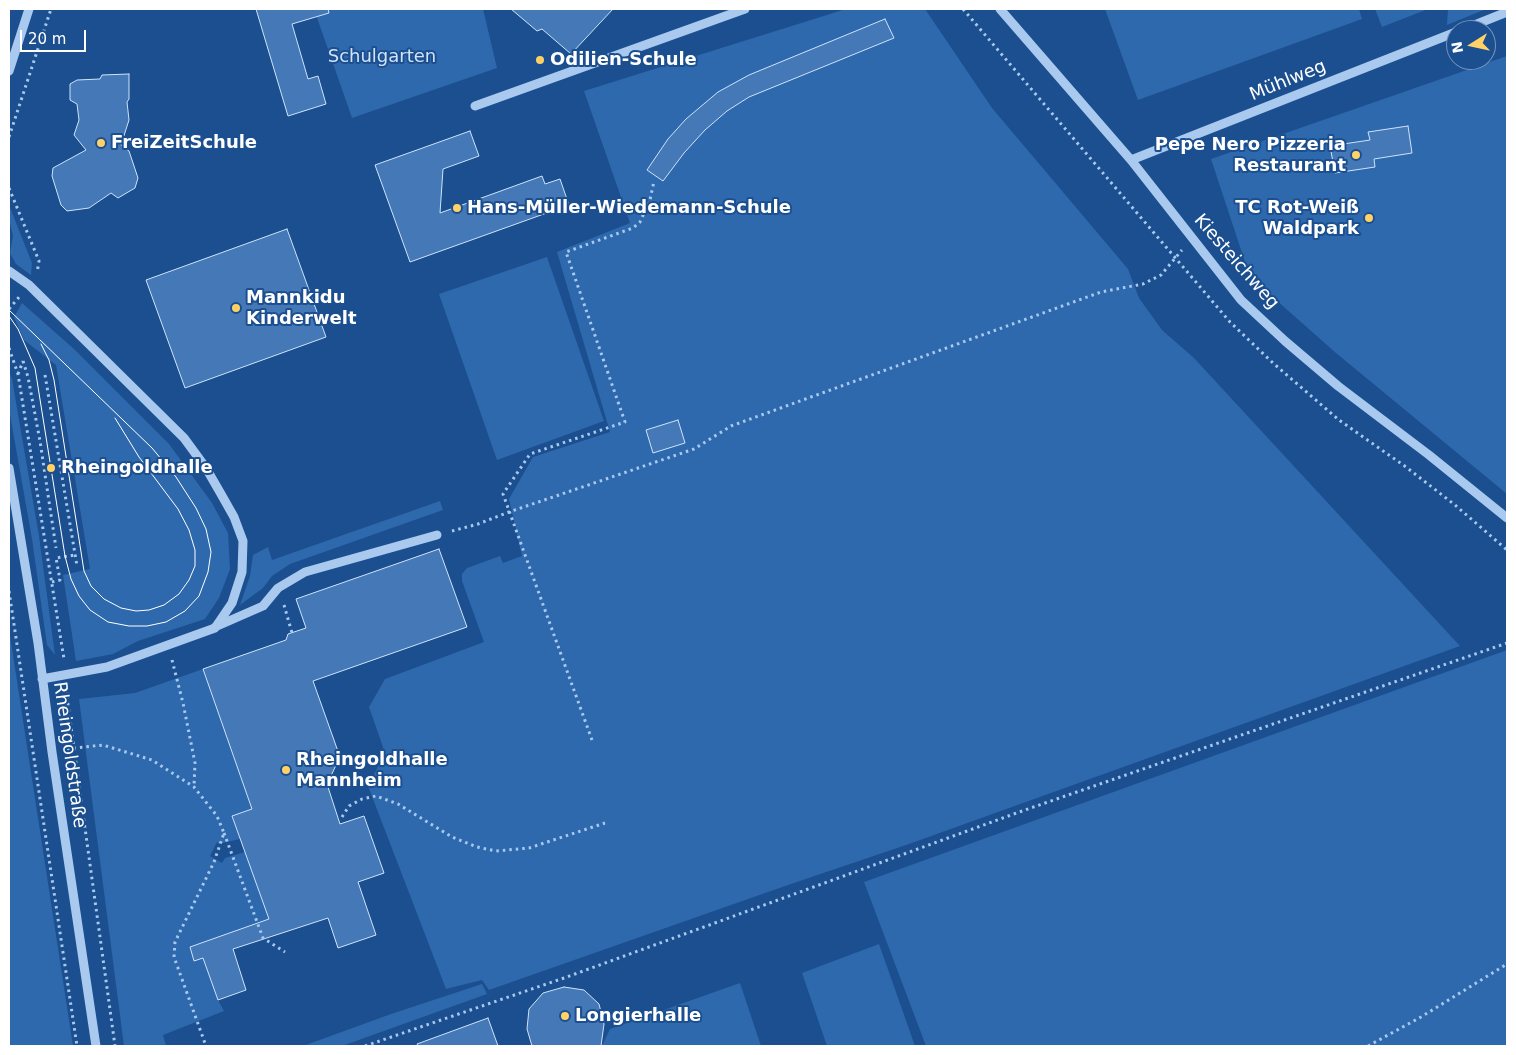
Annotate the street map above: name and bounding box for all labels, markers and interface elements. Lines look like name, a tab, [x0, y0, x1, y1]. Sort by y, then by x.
scale bar	[22, 20, 89, 52]
north arrow	[1446, 20, 1496, 70]
text: 20 m	[28, 30, 66, 48]
text: N	[1448, 40, 1466, 55]
park label: Schulgarten	[328, 46, 436, 68]
place label: Odilien-Schule	[550, 49, 697, 71]
marker: Odilien-Schule	[534, 54, 546, 66]
street label: Mühlweg	[1247, 56, 1329, 106]
place label: FreiZeitSchule	[111, 132, 257, 154]
place label: Pepe Nero Pizzeria Restaurant	[1155, 134, 1346, 176]
marker: FreiZeitSchule	[95, 137, 107, 149]
marker: Pepe Nero Pizzeria Restaurant	[1350, 149, 1362, 161]
place label: Hans-Müller-Wiedemann-Schule	[467, 197, 791, 219]
place label: TC Rot-Weiß Waldpark	[1235, 197, 1359, 240]
marker: Hans-Müller-Wiedemann-Schule	[451, 202, 463, 214]
street label: Kiesteichweg	[1189, 210, 1283, 314]
marker: TC Rot-Weiß Waldpark	[1363, 212, 1375, 224]
place label: Mannkidu Kinderwelt	[246, 287, 357, 330]
marker: Mannkidu Kinderwelt	[230, 302, 242, 314]
place label: Rheingoldhalle	[61, 457, 213, 479]
marker: Rheingoldhalle	[45, 462, 57, 474]
street label: Rheingoldstraße	[48, 680, 90, 830]
place label: Rheingoldhalle Mannheim	[296, 749, 448, 792]
marker: Rheingoldhalle Mannheim	[280, 764, 292, 776]
place label: Longierhalle	[575, 1005, 701, 1027]
marker: Longierhalle	[559, 1010, 571, 1022]

